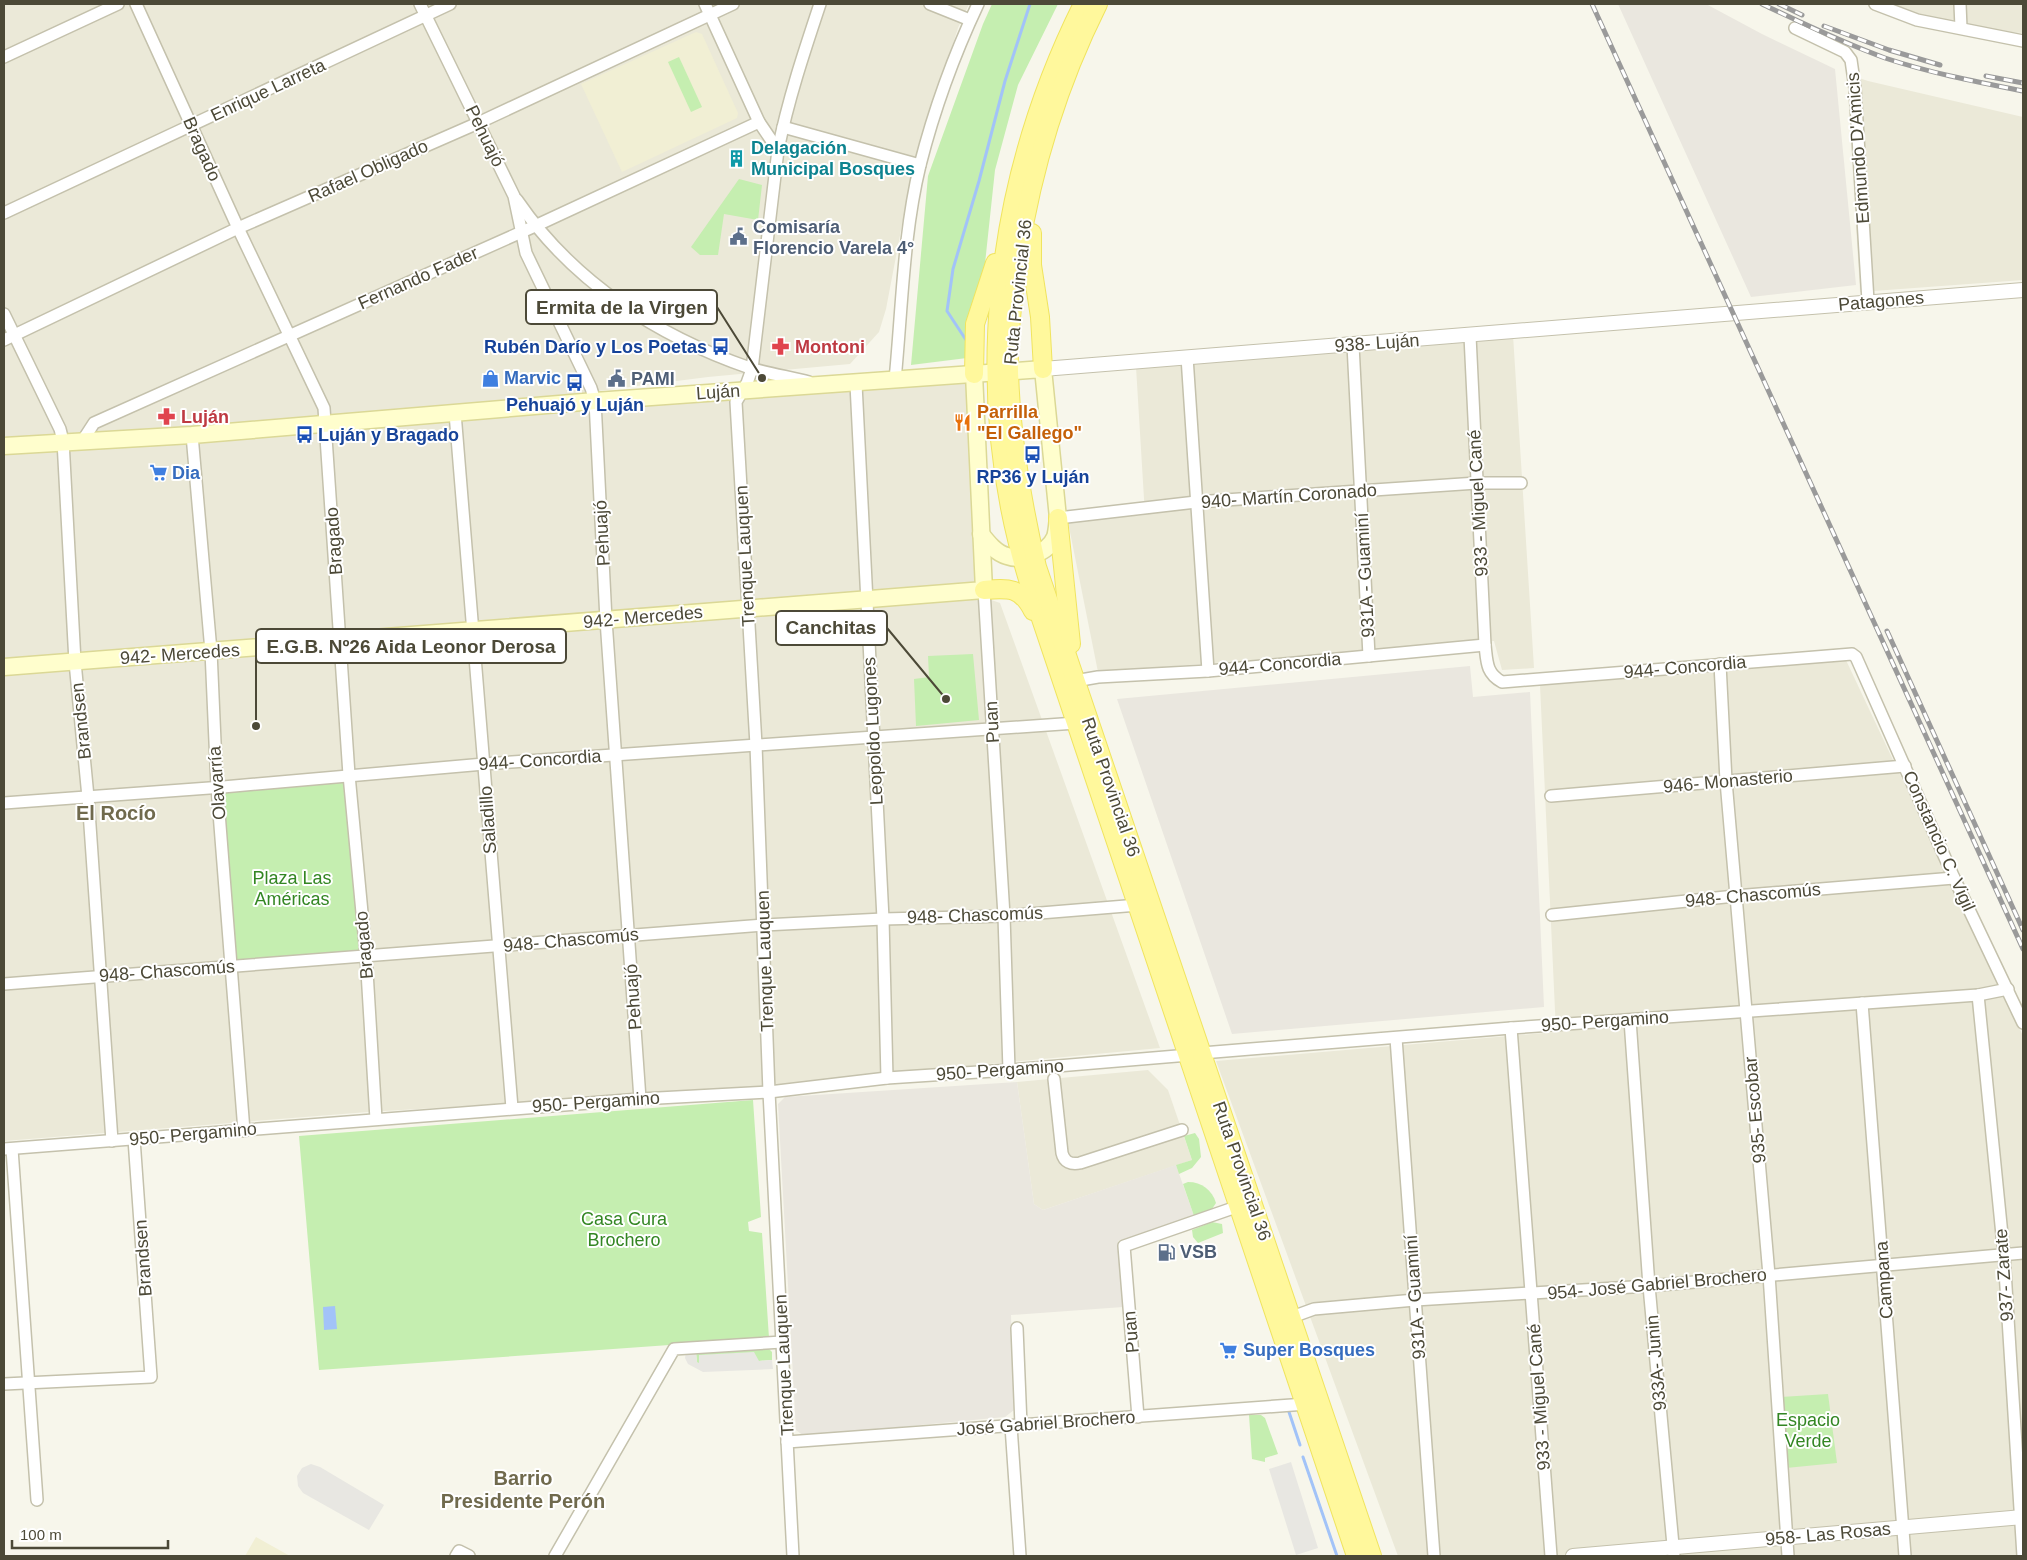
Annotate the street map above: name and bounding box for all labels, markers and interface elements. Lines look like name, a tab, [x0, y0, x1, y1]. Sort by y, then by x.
street label: Enrique Larreta	[208, 54, 329, 125]
street label: Edmundo D'Amicis	[1843, 72, 1873, 224]
street label: Pehuajó	[462, 102, 508, 170]
street label: Bragado	[179, 114, 225, 184]
street label: Rafael Obligado	[305, 136, 431, 206]
place label: Delagación Municipal Bosques	[751, 138, 915, 179]
building icon: Delagación Municipal Bosques	[727, 148, 747, 168]
place label: Comisaría Florencio Varela 4°	[753, 217, 914, 258]
street label: Ruta Provincial 36	[1000, 218, 1036, 366]
public building icon: Comisaría Florencio Varela 4°	[729, 227, 749, 247]
street label: Fernando Fader	[355, 243, 481, 313]
street label: Patagones	[1837, 287, 1925, 315]
callout: Ermita de la Virgen	[526, 290, 717, 324]
text: Ermita de la Virgen	[536, 297, 708, 318]
street label: 938- Luján	[1334, 330, 1420, 356]
place label: Rubén Darío y Los Poetas	[484, 337, 707, 357]
bus stop icon: Rubén Darío y Los Poetas	[711, 337, 731, 357]
pharmacy icon: Montoni	[771, 337, 791, 357]
place label: Montoni	[795, 337, 865, 357]
shop icon: Marvic	[480, 368, 500, 388]
place label: Marvic	[504, 368, 561, 388]
public building icon: PAMI	[607, 369, 627, 389]
place label: PAMI	[631, 369, 675, 389]
bus stop icon: Pehuajó y Luján	[565, 372, 585, 392]
street label: Luján	[695, 380, 741, 404]
place label: Pehuajó y Luján	[506, 395, 644, 415]
place label: Parrilla "El Gallego"	[977, 402, 1082, 443]
pharmacy icon: Luján	[157, 407, 177, 427]
place label: Luján	[181, 407, 229, 427]
restaurant icon: Parrilla "El Gallego"	[953, 412, 973, 432]
bus stop icon: Luján y Bragado	[294, 425, 314, 445]
place label: Luján y Bragado	[318, 425, 459, 445]
street label: 933 - Miguel Cané	[1464, 429, 1492, 577]
bus stop icon: RP36 y Luján	[1023, 444, 1043, 464]
supermarket icon: Dia	[148, 463, 168, 483]
place label: Dia	[172, 463, 201, 483]
place label: RP36 y Luján	[976, 467, 1090, 487]
street label: 940- Martín Coronado	[1200, 480, 1378, 512]
street label: Trenque Lauquen	[731, 485, 759, 627]
street label: Pehuajó	[590, 499, 614, 567]
street label: Bragado	[322, 506, 346, 576]
street label: 931A - Guaminí	[1352, 512, 1378, 638]
street label: 942- Mercedes	[582, 602, 704, 632]
callout: Canchitas	[776, 611, 887, 645]
text: Canchitas	[786, 617, 876, 638]
callout: E.G.B. Nº26 Aida Leonor Derosa	[256, 629, 566, 663]
text: E.G.B. Nº26 Aida Leonor Derosa	[266, 636, 556, 657]
street label: 942- Mercedes	[119, 640, 241, 668]
street label: 944- Concordia	[1218, 649, 1343, 679]
street label: 944- Concordia	[1623, 652, 1748, 682]
street label: Leopoldo Lugones	[859, 657, 887, 805]
street label: Brandsen	[67, 682, 95, 760]
street label: Puan	[981, 700, 1003, 744]
street label: Ruta Provincial 36	[1078, 715, 1144, 859]
street label: Olavarría	[204, 744, 230, 821]
street label: 944- Concordia	[478, 746, 603, 774]
street label: 946- Monasterio	[1662, 765, 1794, 797]
street label: Constancio C. Vigil	[1899, 768, 1979, 914]
street label: Saladillo	[476, 785, 500, 855]
district label: El Rocío	[76, 802, 156, 824]
park label: Plaza Las Américas	[252, 868, 332, 909]
street label: 948- Chascomús	[1684, 879, 1822, 911]
street label: Trenque Lauquen	[753, 890, 777, 1032]
street label: 948- Chascomús	[907, 903, 1043, 927]
street label: Bragado	[351, 910, 377, 980]
street label: 948- Chascomús	[502, 924, 640, 956]
street label: 948- Chascomús	[98, 956, 236, 986]
street label: Pehuajó	[621, 963, 645, 1031]
street label: 950- Pergamino	[1540, 1007, 1670, 1035]
street label: 950- Pergamino	[935, 1056, 1065, 1084]
street label: 935- Escobar	[1740, 1056, 1770, 1164]
street label: 950- Pergamino	[531, 1088, 661, 1116]
street label: Ruta Provincial 36	[1209, 1099, 1275, 1243]
street label: 950- Pergamino	[128, 1118, 258, 1150]
park label: Casa Cura Brochero	[581, 1209, 668, 1250]
street label: Brandsen	[130, 1219, 156, 1297]
street label: 937- Zarate	[1991, 1228, 2017, 1322]
street label: 931A - Guaminí	[1401, 1234, 1429, 1360]
street label: Campana	[1871, 1239, 1897, 1320]
fuel station icon: VSB	[1156, 1242, 1176, 1262]
place label: VSB	[1180, 1242, 1217, 1262]
street label: 954- José Gabriel Brochero	[1546, 1264, 1768, 1304]
street label: Trenque Lauquen	[770, 1294, 798, 1436]
street label: Puan	[1119, 1310, 1143, 1354]
street label: 933A- Junin	[1642, 1314, 1670, 1412]
street label: 933 - Miguel Cané	[1524, 1323, 1554, 1471]
supermarket icon: Super Bosques	[1219, 1340, 1239, 1360]
place label: Super Bosques	[1243, 1340, 1375, 1360]
street label: José Gabriel Brochero	[956, 1407, 1136, 1439]
park label: Espacio Verde	[1776, 1410, 1840, 1451]
district label: Barrio Presidente Perón	[441, 1467, 605, 1512]
scale bar	[12, 1518, 169, 1550]
street label: 958- Las Rosas	[1764, 1519, 1892, 1549]
text: 100 m	[20, 1526, 62, 1543]

